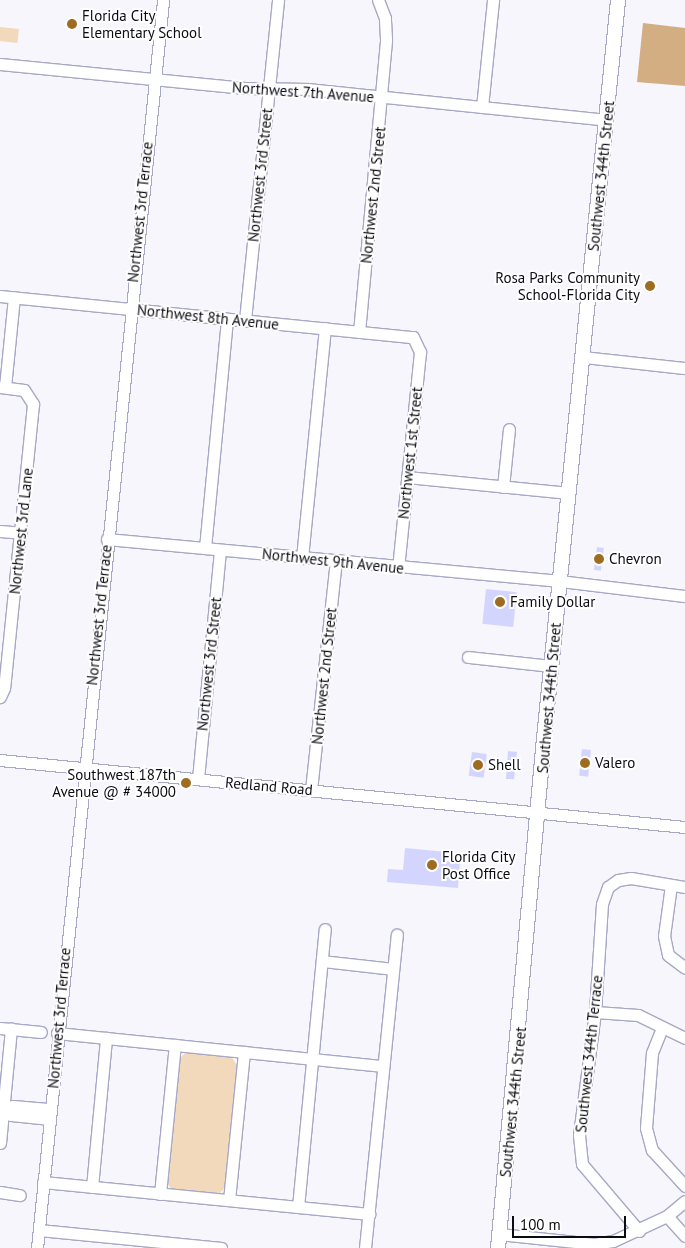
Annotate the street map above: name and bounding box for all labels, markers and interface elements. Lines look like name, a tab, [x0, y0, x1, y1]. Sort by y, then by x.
place label: Florida City Elementary School	[82, 6, 202, 41]
marker: Florida City Elementary School	[66, 18, 78, 30]
street label: Northwest 7th Avenue	[231, 78, 375, 106]
street label: Southwest 344th Street	[584, 100, 618, 252]
street label: Northwest 3rd Street	[244, 107, 276, 243]
street label: Northwest 2nd Street	[357, 126, 389, 264]
street label: Northwest 3rd Terrace	[124, 140, 156, 284]
place label: Rosa Parks Community School-Florida City	[495, 268, 640, 303]
marker: Rosa Parks Community School-Florida City	[644, 280, 656, 292]
street label: Northwest 8th Avenue	[136, 301, 280, 333]
street label: Northwest 1st Street	[394, 386, 426, 520]
street label: Northwest 3rd Lane	[5, 467, 37, 595]
street label: Northwest 3rd Terrace	[83, 543, 115, 687]
street label: Northwest 9th Avenue	[261, 545, 405, 577]
place label: Chevron	[609, 550, 662, 568]
marker: Chevron	[593, 553, 605, 565]
place label: Family Dollar	[510, 593, 596, 611]
street label: Northwest 3rd Street	[193, 596, 225, 732]
marker: Family Dollar	[494, 596, 506, 608]
street label: Northwest 2nd Street	[308, 607, 340, 745]
street label: Southwest 344th Street	[533, 622, 565, 774]
place label: Valero	[595, 754, 635, 772]
place label: Shell	[488, 756, 521, 774]
marker: Valero	[579, 757, 591, 769]
marker: Shell	[472, 759, 484, 771]
place label: Southwest 187th Avenue @ # 34000	[52, 765, 176, 800]
street label: Redland Road	[225, 773, 313, 799]
marker: Southwest 187th Avenue @ # 34000	[180, 777, 192, 789]
place label: Florida City Post Office	[442, 847, 515, 882]
marker: Florida City Post Office	[426, 859, 438, 871]
street label: Northwest 3rd Terrace	[44, 947, 74, 1089]
street label: Southwest 344th Terrace	[572, 974, 606, 1134]
street label: Southwest 344th Street	[496, 1026, 530, 1178]
scale bar	[515, 1206, 629, 1238]
text: 100 m	[520, 1215, 561, 1234]

